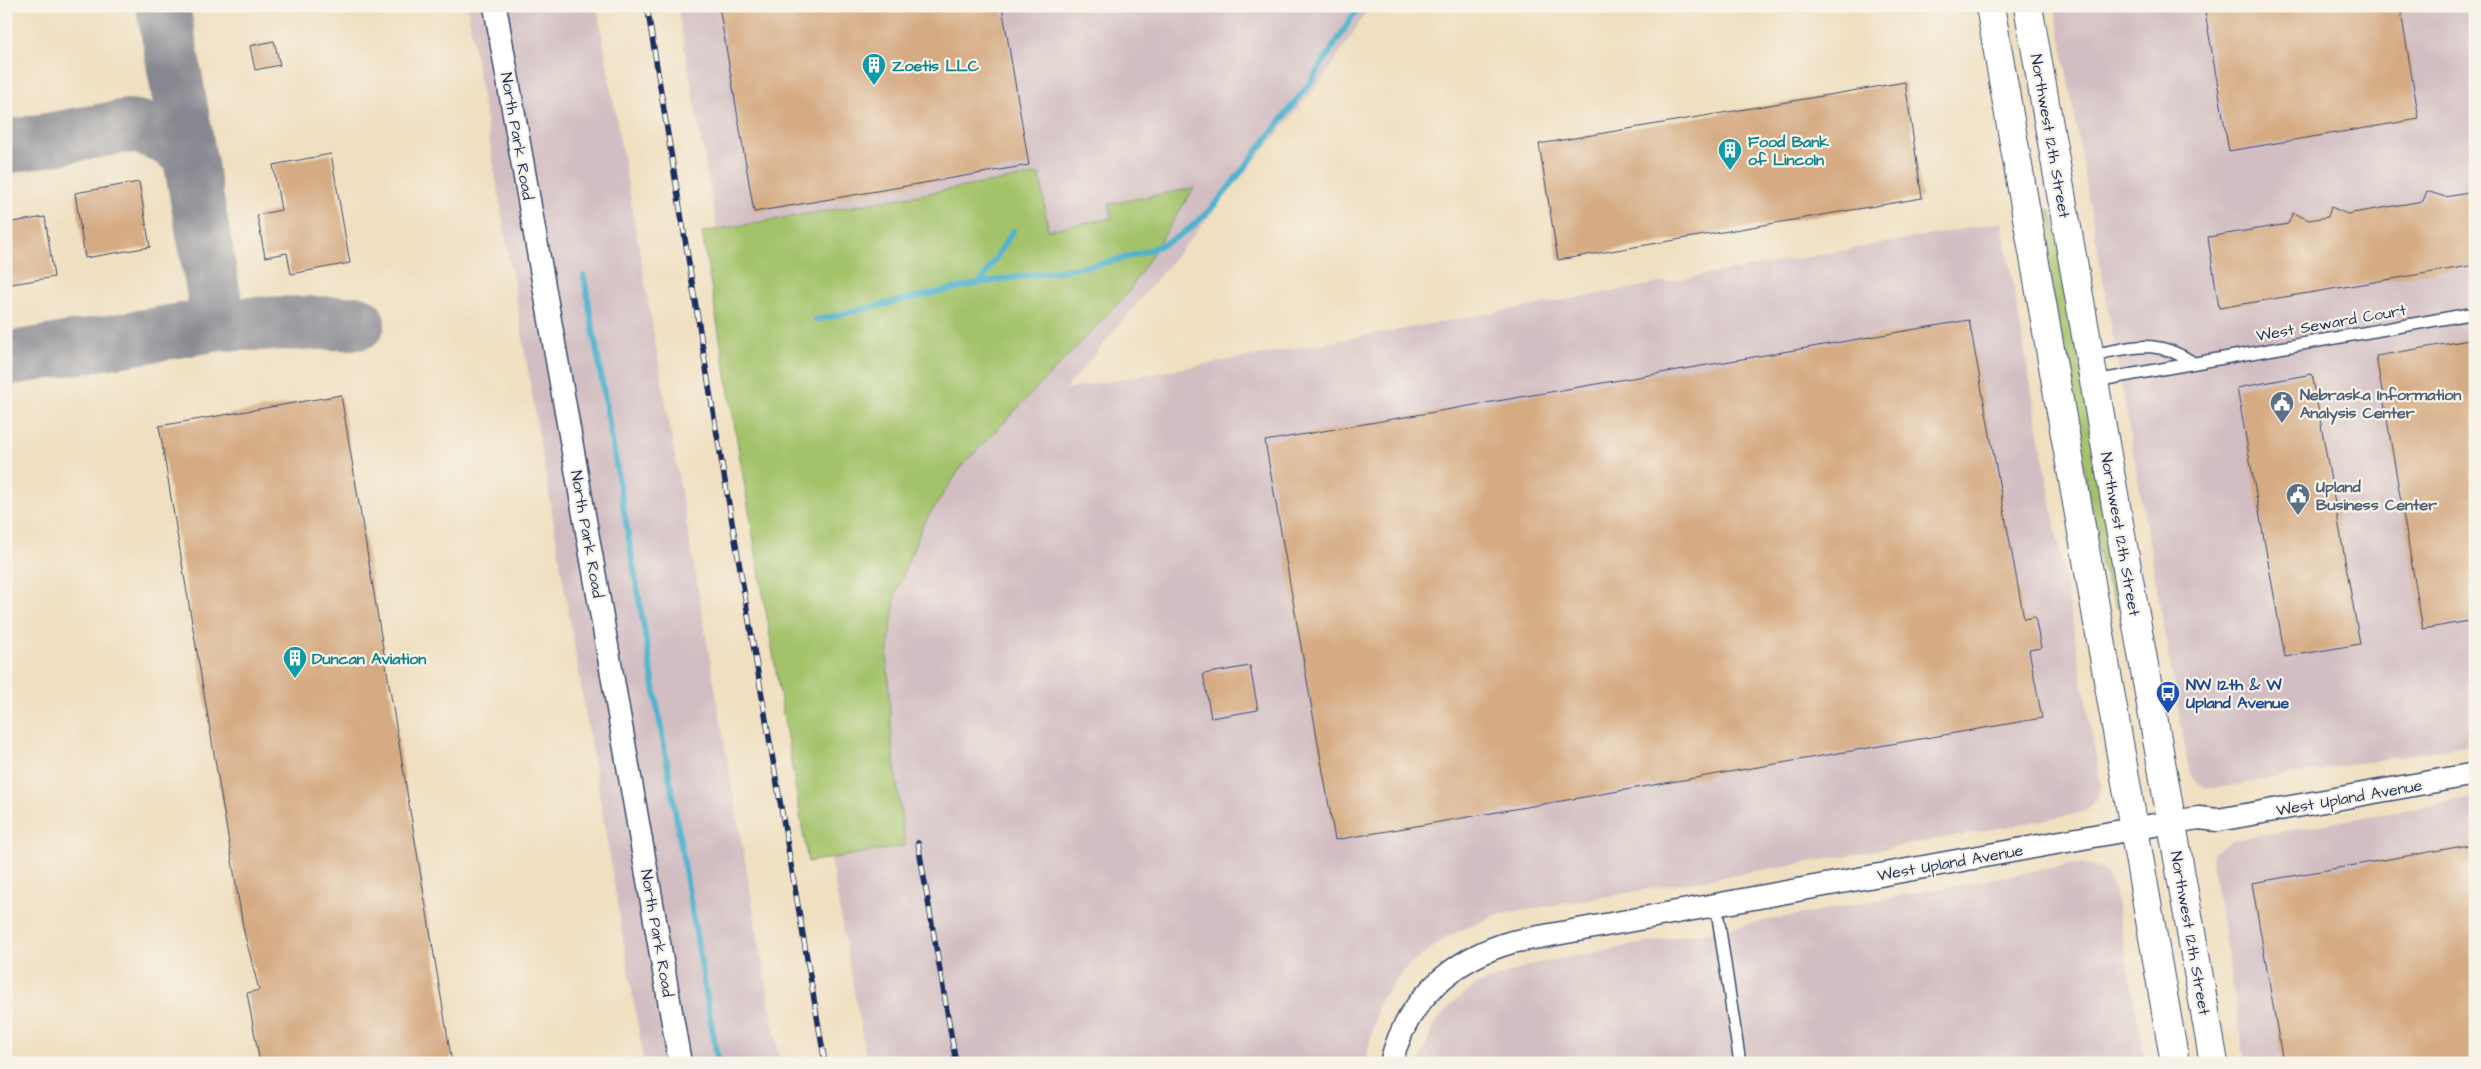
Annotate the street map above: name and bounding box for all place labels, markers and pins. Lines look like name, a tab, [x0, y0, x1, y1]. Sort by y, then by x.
building icon: Zoetis LLC	[861, 52, 887, 86]
place label: Zoetis LLC	[892, 55, 980, 77]
place label: Food Bank of Lincoln	[1748, 131, 1829, 171]
building icon: Food Bank of Lincoln	[1717, 137, 1743, 171]
place label: Nebraska Information Analysis Center	[2300, 384, 2461, 425]
public building icon: Nebraska Information Analysis Center	[2269, 390, 2295, 424]
place label: Upland Business Center	[2316, 476, 2437, 516]
public building icon: Upland Business Center	[2285, 482, 2311, 516]
building icon: Duncan Aviation	[282, 645, 308, 679]
place label: Duncan Aviation	[312, 648, 426, 670]
place label: NW 12th & W Upland Avenue	[2186, 674, 2289, 714]
bus stop icon: NW 12th & W Upland Avenue	[2155, 680, 2181, 714]

